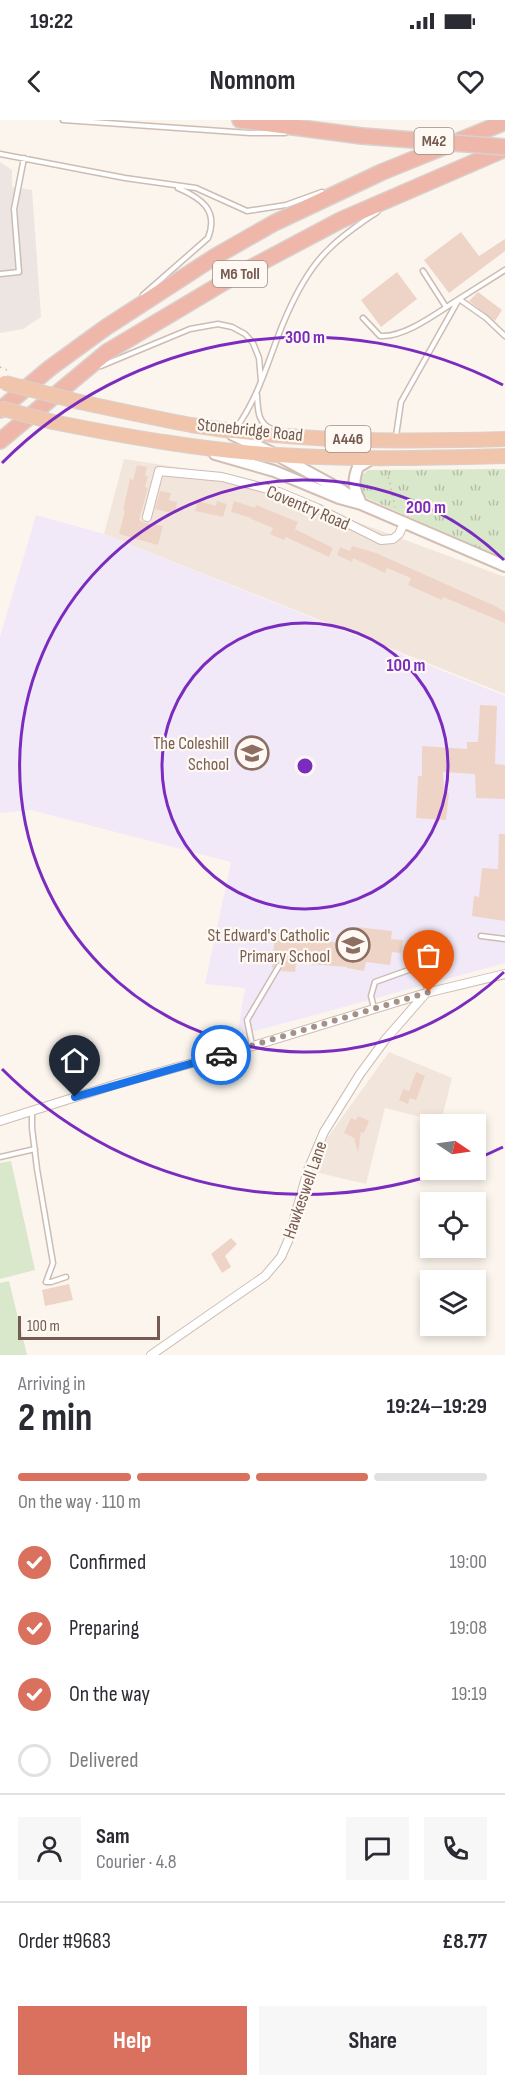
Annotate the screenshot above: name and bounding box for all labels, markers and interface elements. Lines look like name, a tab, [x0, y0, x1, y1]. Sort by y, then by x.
text: 19:22	[30, 8, 73, 35]
icon: back	[18, 65, 51, 98]
text: Nomnom	[210, 65, 295, 97]
icon: heart	[454, 65, 487, 98]
road number: M42	[414, 128, 454, 154]
road number: M6 Toll	[213, 261, 267, 287]
text: 300 m	[285, 327, 325, 348]
street label: Stonebridge Road	[196, 414, 304, 446]
road number: A446	[326, 426, 370, 452]
street label: Coventry Road	[263, 481, 353, 535]
text: 200 m	[406, 497, 446, 518]
text: 100 m	[387, 655, 426, 676]
place label: The Coleshill School	[153, 733, 229, 775]
school or university icon: The Coleshill School	[234, 735, 270, 771]
centre of rings	[295, 756, 315, 776]
place label: St Edward's Catholic Primary School	[208, 925, 330, 967]
school or university icon: St Edward's Catholic Primary School	[335, 927, 371, 963]
pin	[403, 930, 454, 992]
icon: bag	[412, 939, 445, 972]
courier	[191, 1025, 251, 1085]
pin	[49, 1035, 100, 1097]
icon: car	[205, 1039, 238, 1072]
icon: home	[58, 1044, 91, 1077]
north arrow	[420, 1114, 486, 1180]
map controls	[420, 1114, 486, 1336]
street label: Hawkeswell Lane	[279, 1138, 331, 1242]
button: locate	[420, 1192, 486, 1258]
button: layers	[420, 1270, 486, 1336]
scale bar	[18, 1313, 160, 1340]
text: 100 m	[27, 1317, 60, 1336]
text: Arriving in	[18, 1372, 86, 1396]
text: 19:24–19:29	[386, 1393, 487, 1420]
text: 2 min	[18, 1395, 92, 1442]
text: On the way · 110 m	[18, 1490, 141, 1514]
icon: check	[18, 1546, 51, 1579]
text: Confirmed	[69, 1549, 146, 1576]
text: 19:00	[450, 1550, 487, 1574]
icon: check	[18, 1612, 51, 1645]
text: Preparing	[69, 1615, 139, 1642]
text: 19:08	[450, 1616, 487, 1640]
icon: check	[18, 1678, 51, 1711]
text: On the way	[69, 1681, 150, 1708]
text: 19:19	[452, 1682, 487, 1706]
text: Delivered	[69, 1747, 138, 1774]
button: person	[18, 1817, 81, 1880]
button: chat	[346, 1817, 409, 1880]
button: phone	[424, 1817, 487, 1880]
text: Sam	[96, 1823, 130, 1850]
text: Courier · 4.8	[96, 1850, 177, 1874]
text: Order #9683	[18, 1928, 111, 1955]
text: £8.77	[442, 1928, 487, 1955]
button: Help	[18, 2006, 247, 2075]
button: Share	[259, 2006, 487, 2075]

